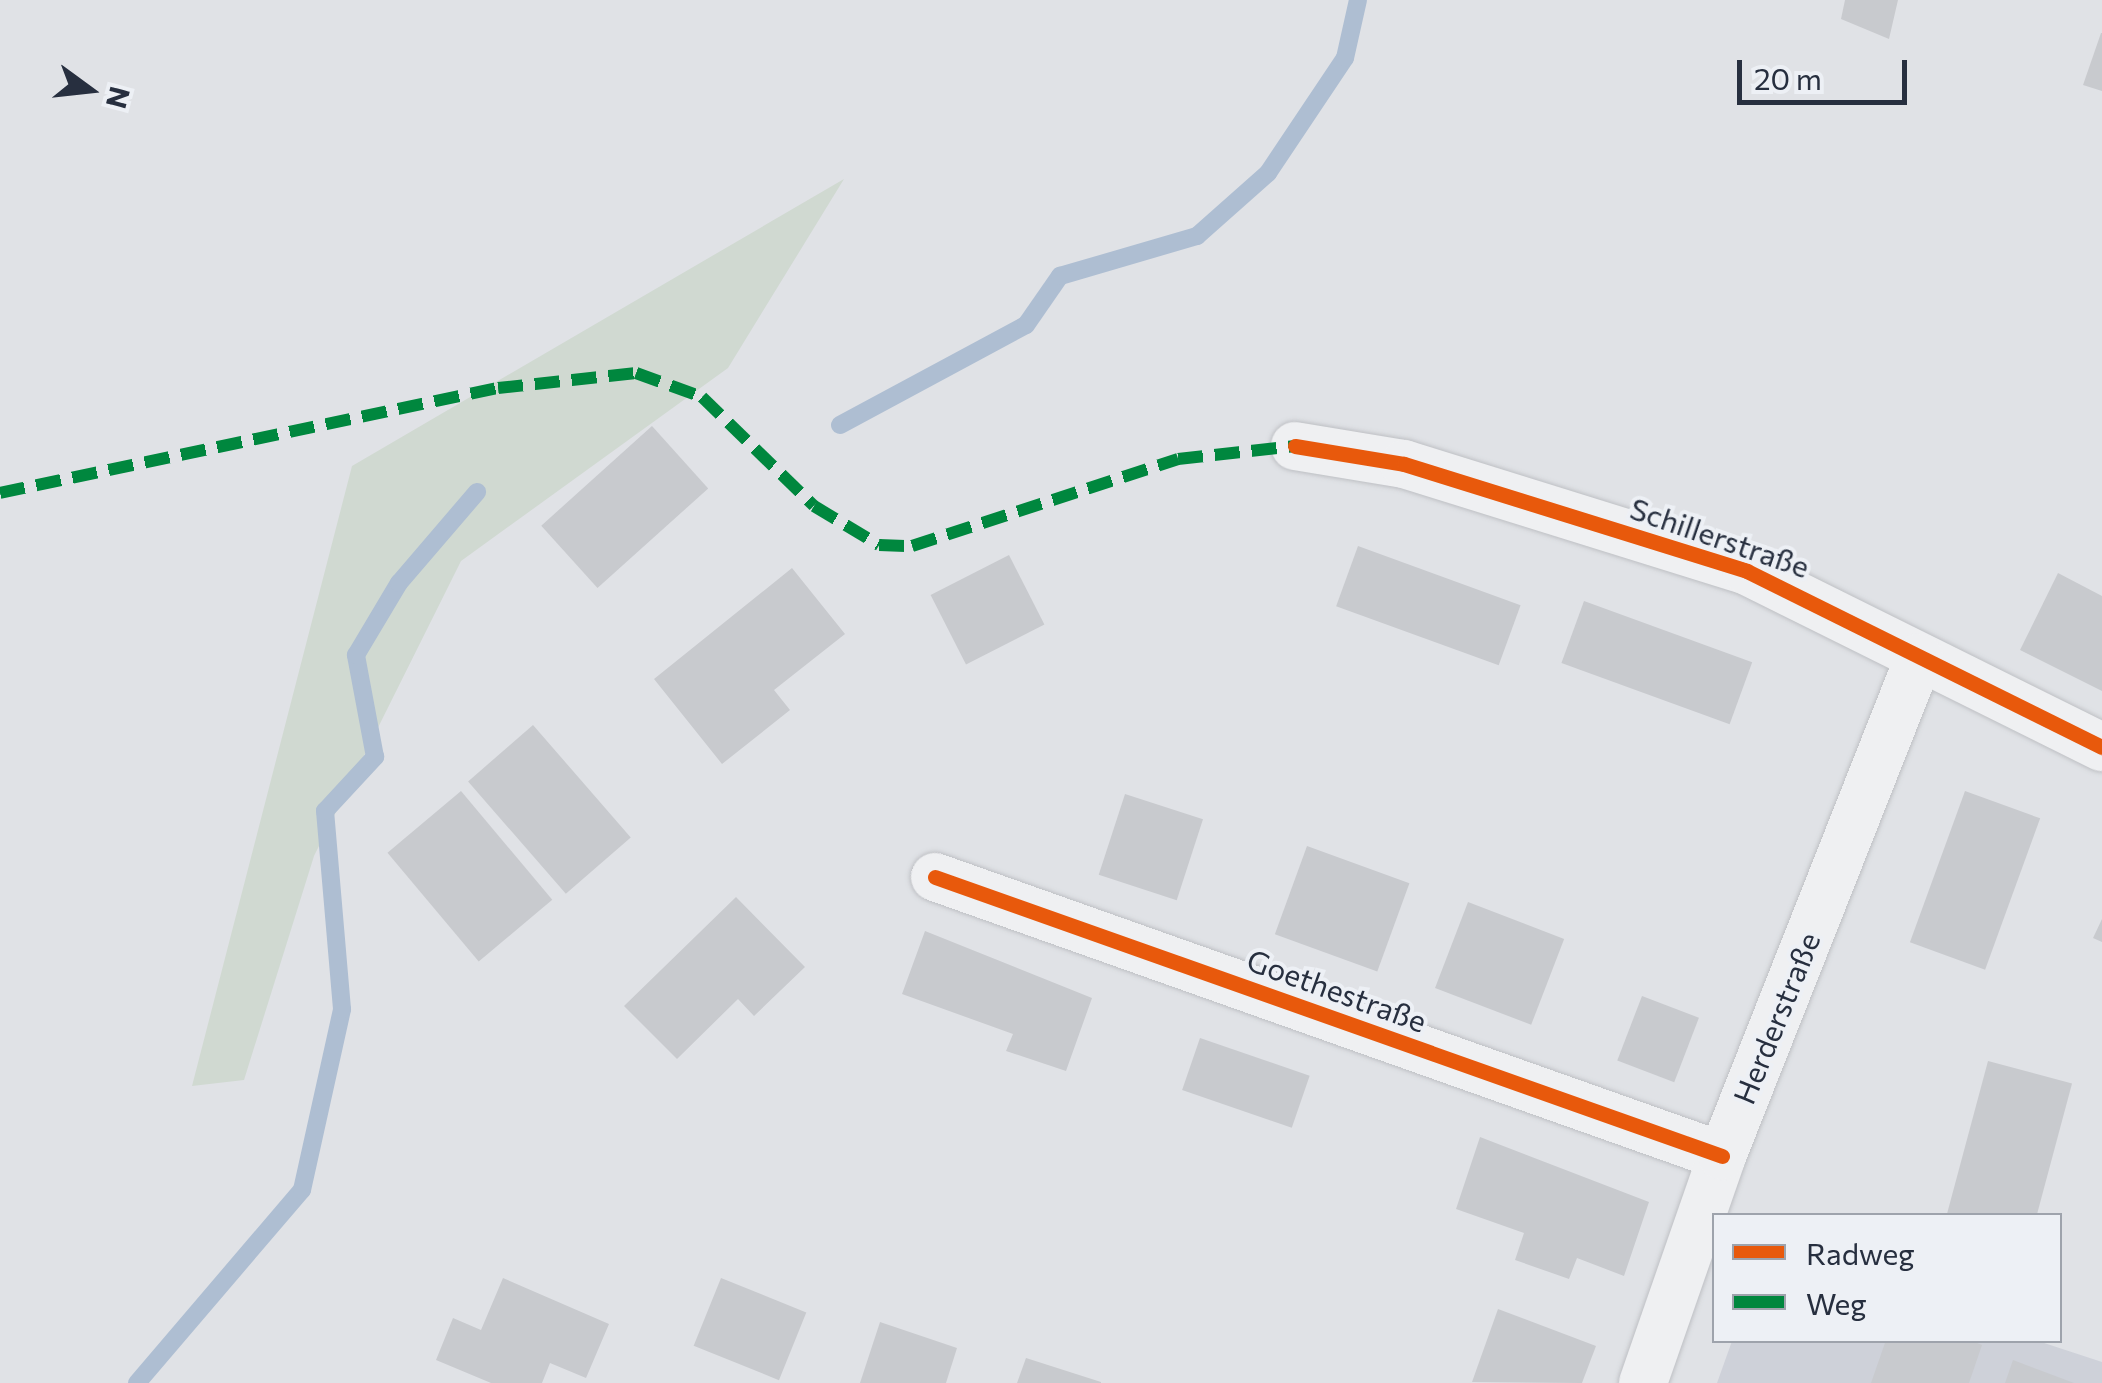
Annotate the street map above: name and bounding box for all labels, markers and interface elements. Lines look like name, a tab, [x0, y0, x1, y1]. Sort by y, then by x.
north arrow	[40, 40, 140, 140]
scale bar	[1742, 40, 1912, 102]
text: 20 m	[1754, 59, 1822, 96]
text: N	[100, 83, 138, 112]
street label: Schillerstraße	[1626, 490, 1814, 584]
street label: Herderstraße	[1725, 927, 1827, 1109]
street label: Goethestraße	[1242, 941, 1432, 1039]
legend	[1712, 1213, 2062, 1343]
text: Radweg	[1806, 1234, 1915, 1271]
text: Weg	[1806, 1284, 1867, 1321]

